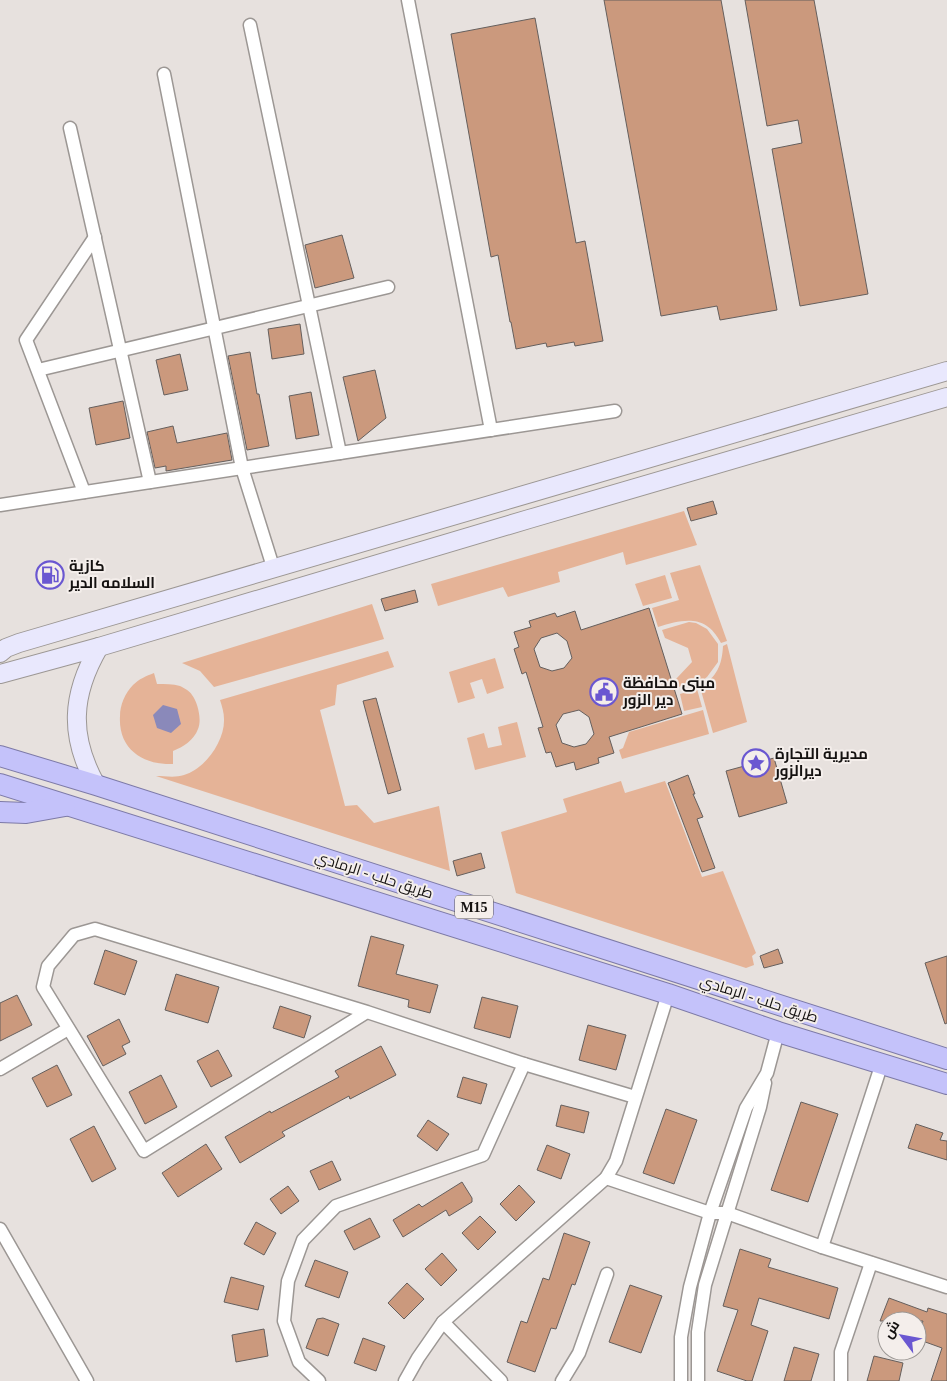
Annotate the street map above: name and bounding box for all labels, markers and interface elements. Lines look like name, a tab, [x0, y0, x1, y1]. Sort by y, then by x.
place label: كازية السلامه الدير	[68, 558, 155, 592]
fuel station icon: كازية السلامه الدير	[35, 560, 65, 590]
place label: مبنى محافظة دير الزور	[622, 675, 715, 709]
public building icon: مبنى محافظة دير الزور	[589, 677, 619, 707]
place label: مديرية التجارة ديرالزور	[774, 746, 868, 780]
place icon: مديرية التجارة ديرالزور	[741, 748, 771, 778]
street label: طريق حلب - الرمادي	[312, 848, 435, 905]
road number: M15	[455, 896, 493, 919]
street label: طريق حلب - الرمادي	[697, 972, 820, 1029]
north arrow	[877, 1311, 927, 1361]
text: ش	[879, 1317, 903, 1341]

